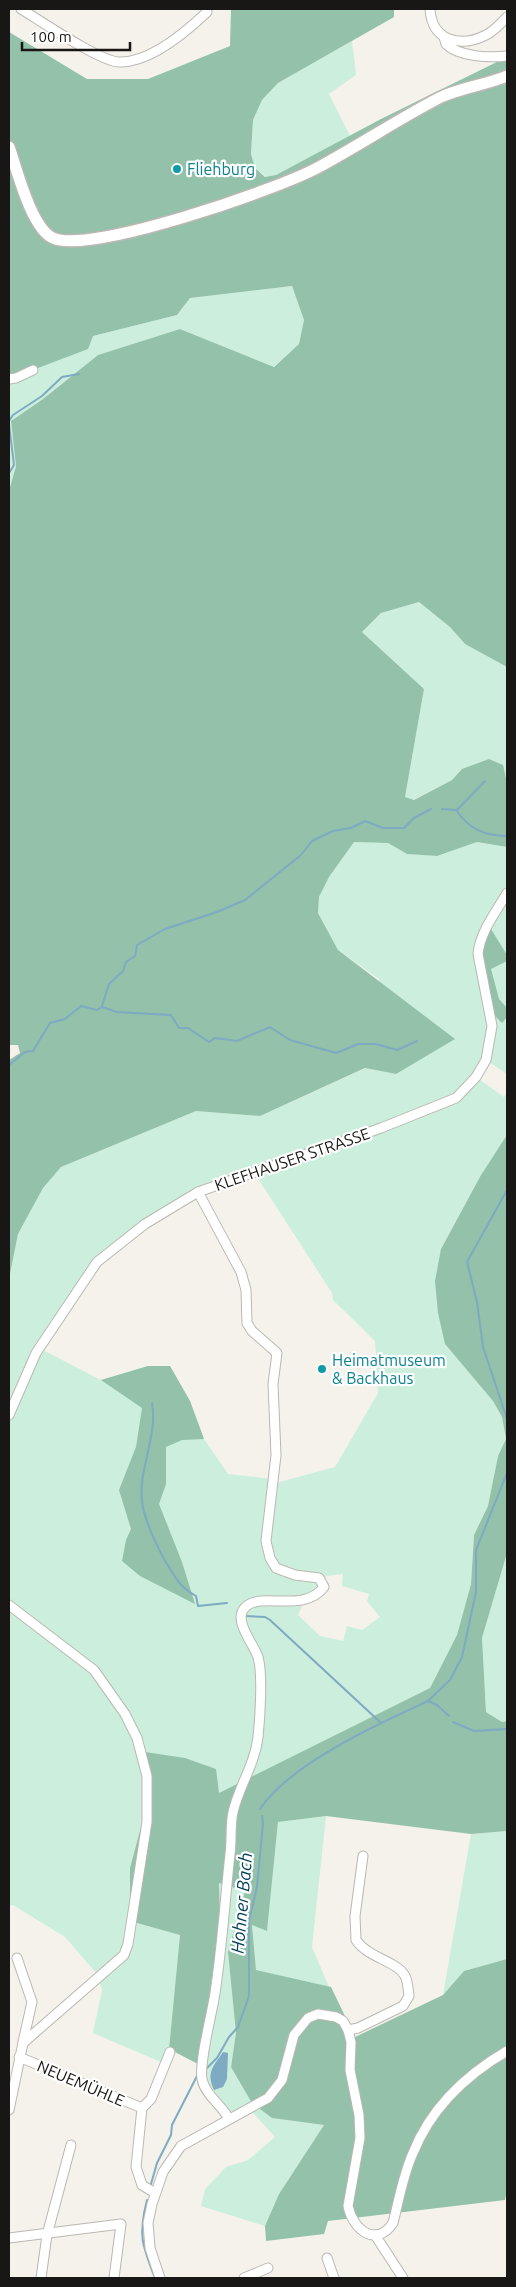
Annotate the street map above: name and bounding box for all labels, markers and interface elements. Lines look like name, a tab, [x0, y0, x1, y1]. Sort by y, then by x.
scale bar	[22, 20, 130, 52]
text: 100 m	[30, 28, 72, 45]
place label: Fliehburg	[187, 160, 255, 178]
marker: Fliehburg	[171, 163, 183, 175]
street label: KLEFHAUSER STRASSE	[212, 1124, 372, 1194]
place label: Heimatmuseum & Backhaus	[332, 1351, 446, 1387]
marker: Heimatmuseum & Backhaus	[316, 1363, 328, 1375]
water label: Hohner Bach	[227, 1852, 255, 1954]
street label: NEUEMÜHLE	[35, 2056, 127, 2110]

